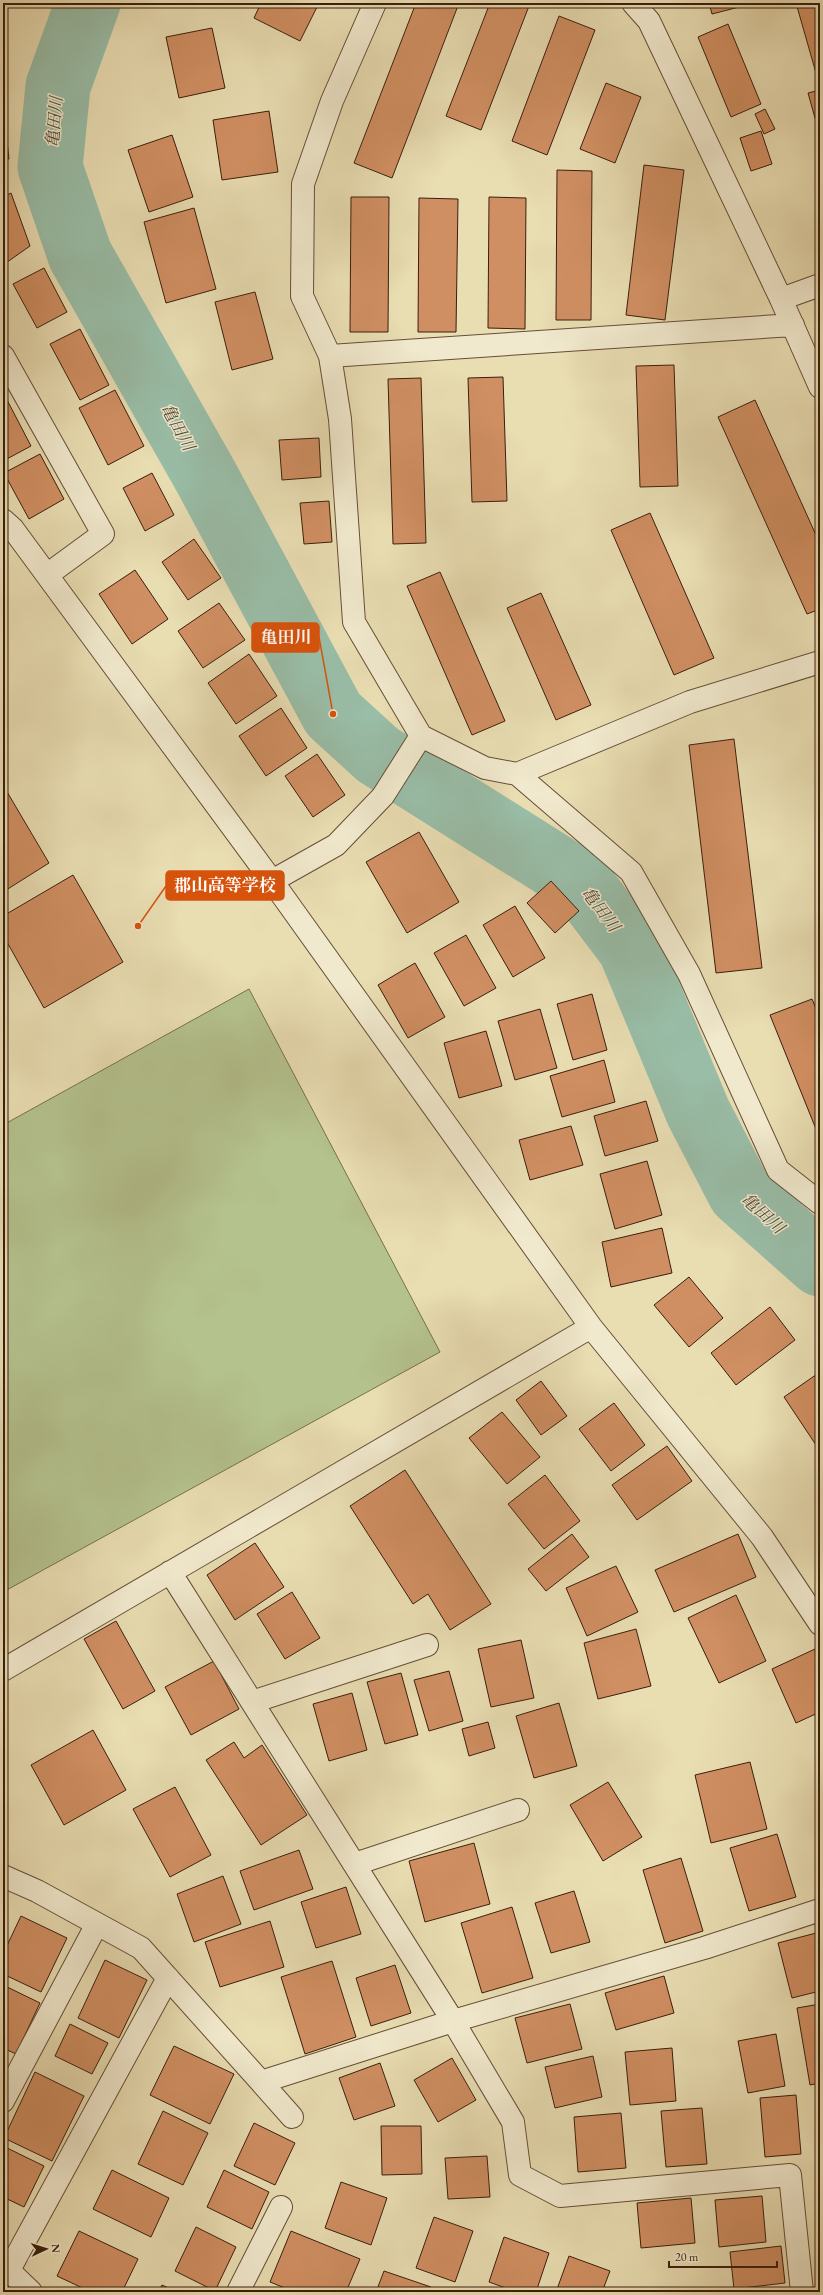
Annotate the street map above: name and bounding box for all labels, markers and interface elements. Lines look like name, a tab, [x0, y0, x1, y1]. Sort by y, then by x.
water label: 亀田川	[41, 94, 67, 148]
water label: 亀田川	[156, 399, 201, 456]
callout: 亀田川	[252, 623, 319, 652]
text: 亀田川	[261, 626, 312, 648]
callout: 郡山高等学校	[166, 871, 284, 900]
text: 郡山高等学校	[174, 874, 276, 896]
water label: 亀田川	[577, 882, 626, 938]
water label: 亀田川	[737, 1188, 791, 1240]
north arrow	[26, 2229, 66, 2269]
text: N	[49, 2243, 63, 2253]
scale bar	[669, 2243, 777, 2269]
text: 20 m	[675, 2249, 699, 2265]

